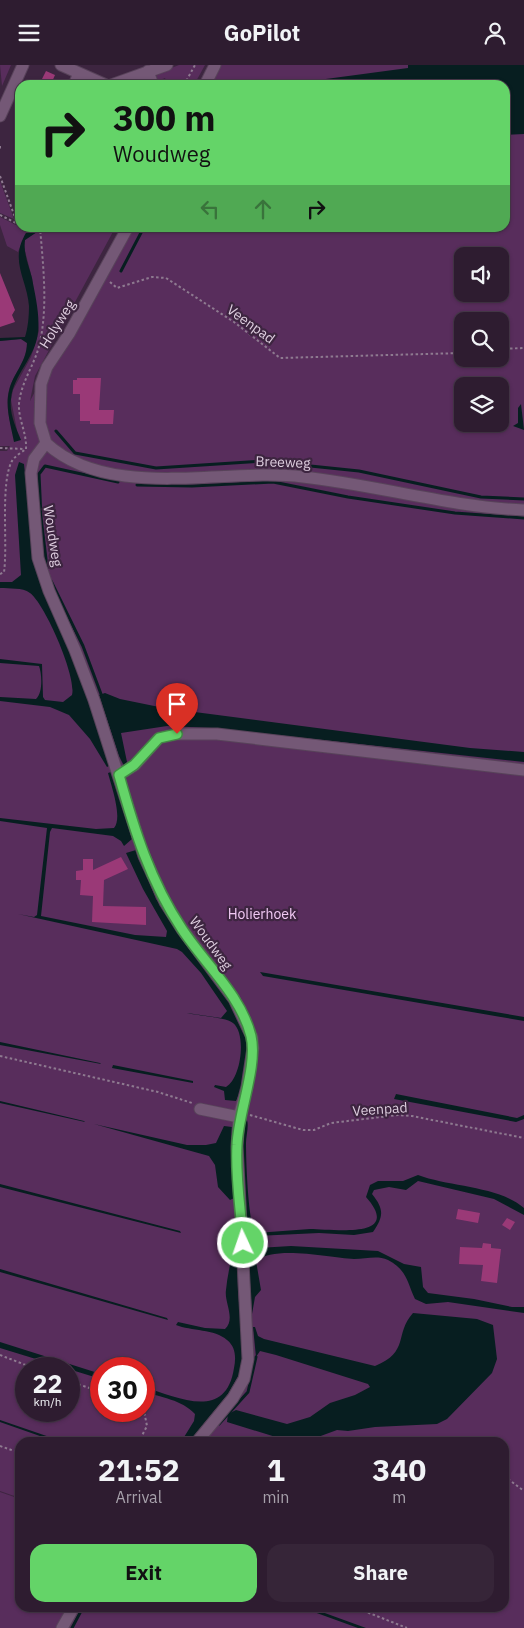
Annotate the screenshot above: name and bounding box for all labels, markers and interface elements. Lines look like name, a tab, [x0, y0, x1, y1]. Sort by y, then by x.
text: GoPilot	[224, 18, 300, 47]
icon: menu	[15, 19, 43, 47]
icon: person	[481, 19, 509, 47]
text: 300 m	[113, 95, 216, 141]
icon: right	[30, 100, 95, 165]
text: Woudweg	[113, 139, 210, 168]
icon: left	[196, 195, 224, 223]
icon: ahead	[249, 195, 277, 223]
icon: right	[302, 195, 330, 223]
map controls	[454, 247, 509, 432]
button: sound	[454, 247, 509, 302]
street label: Holyweg	[35, 296, 79, 352]
street label: Veenpad	[223, 301, 279, 347]
button: search	[454, 312, 509, 367]
button: layers	[454, 377, 509, 432]
street label: Breeweg	[255, 452, 312, 472]
street label: Woudweg	[39, 504, 67, 569]
pin	[156, 683, 198, 734]
icon: arrive	[163, 690, 191, 718]
park label: Holierhoek	[228, 905, 297, 923]
street label: Woudweg	[186, 913, 237, 974]
street label: Veenpad	[352, 1098, 408, 1120]
position arrow	[216, 1216, 268, 1268]
speed limit sign: 30	[90, 1357, 155, 1422]
text: 22	[32, 1367, 63, 1400]
text: km/h	[33, 1394, 62, 1409]
text: 21:52	[98, 1450, 180, 1489]
text: 1	[267, 1450, 285, 1489]
text: 340	[372, 1450, 426, 1489]
text: Arrival	[115, 1487, 162, 1507]
text: min	[262, 1487, 289, 1507]
text: m	[392, 1487, 406, 1507]
button: Exit	[30, 1544, 257, 1602]
button: Share	[267, 1544, 494, 1602]

